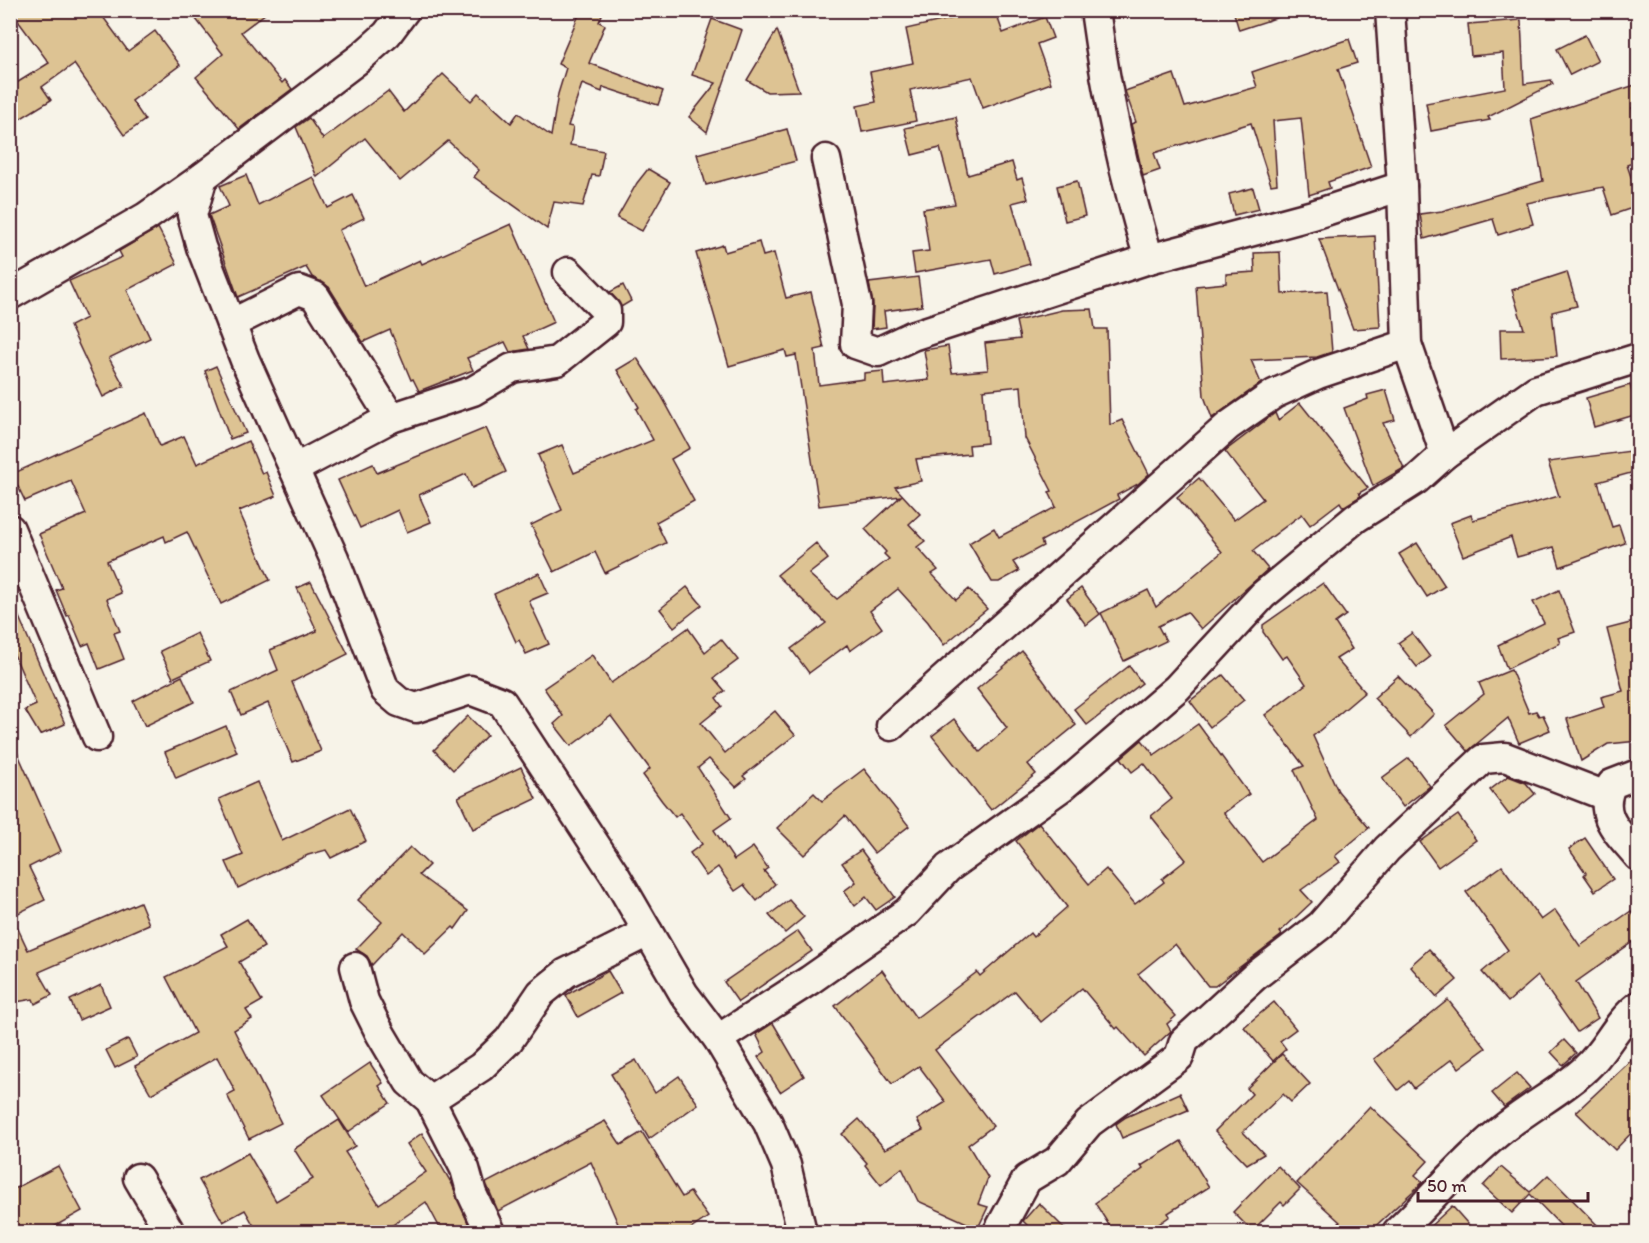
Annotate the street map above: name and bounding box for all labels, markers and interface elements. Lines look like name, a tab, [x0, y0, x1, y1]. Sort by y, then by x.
scale bar	[1418, 1165, 1588, 1203]
text: 50 m	[1427, 1175, 1467, 1197]

